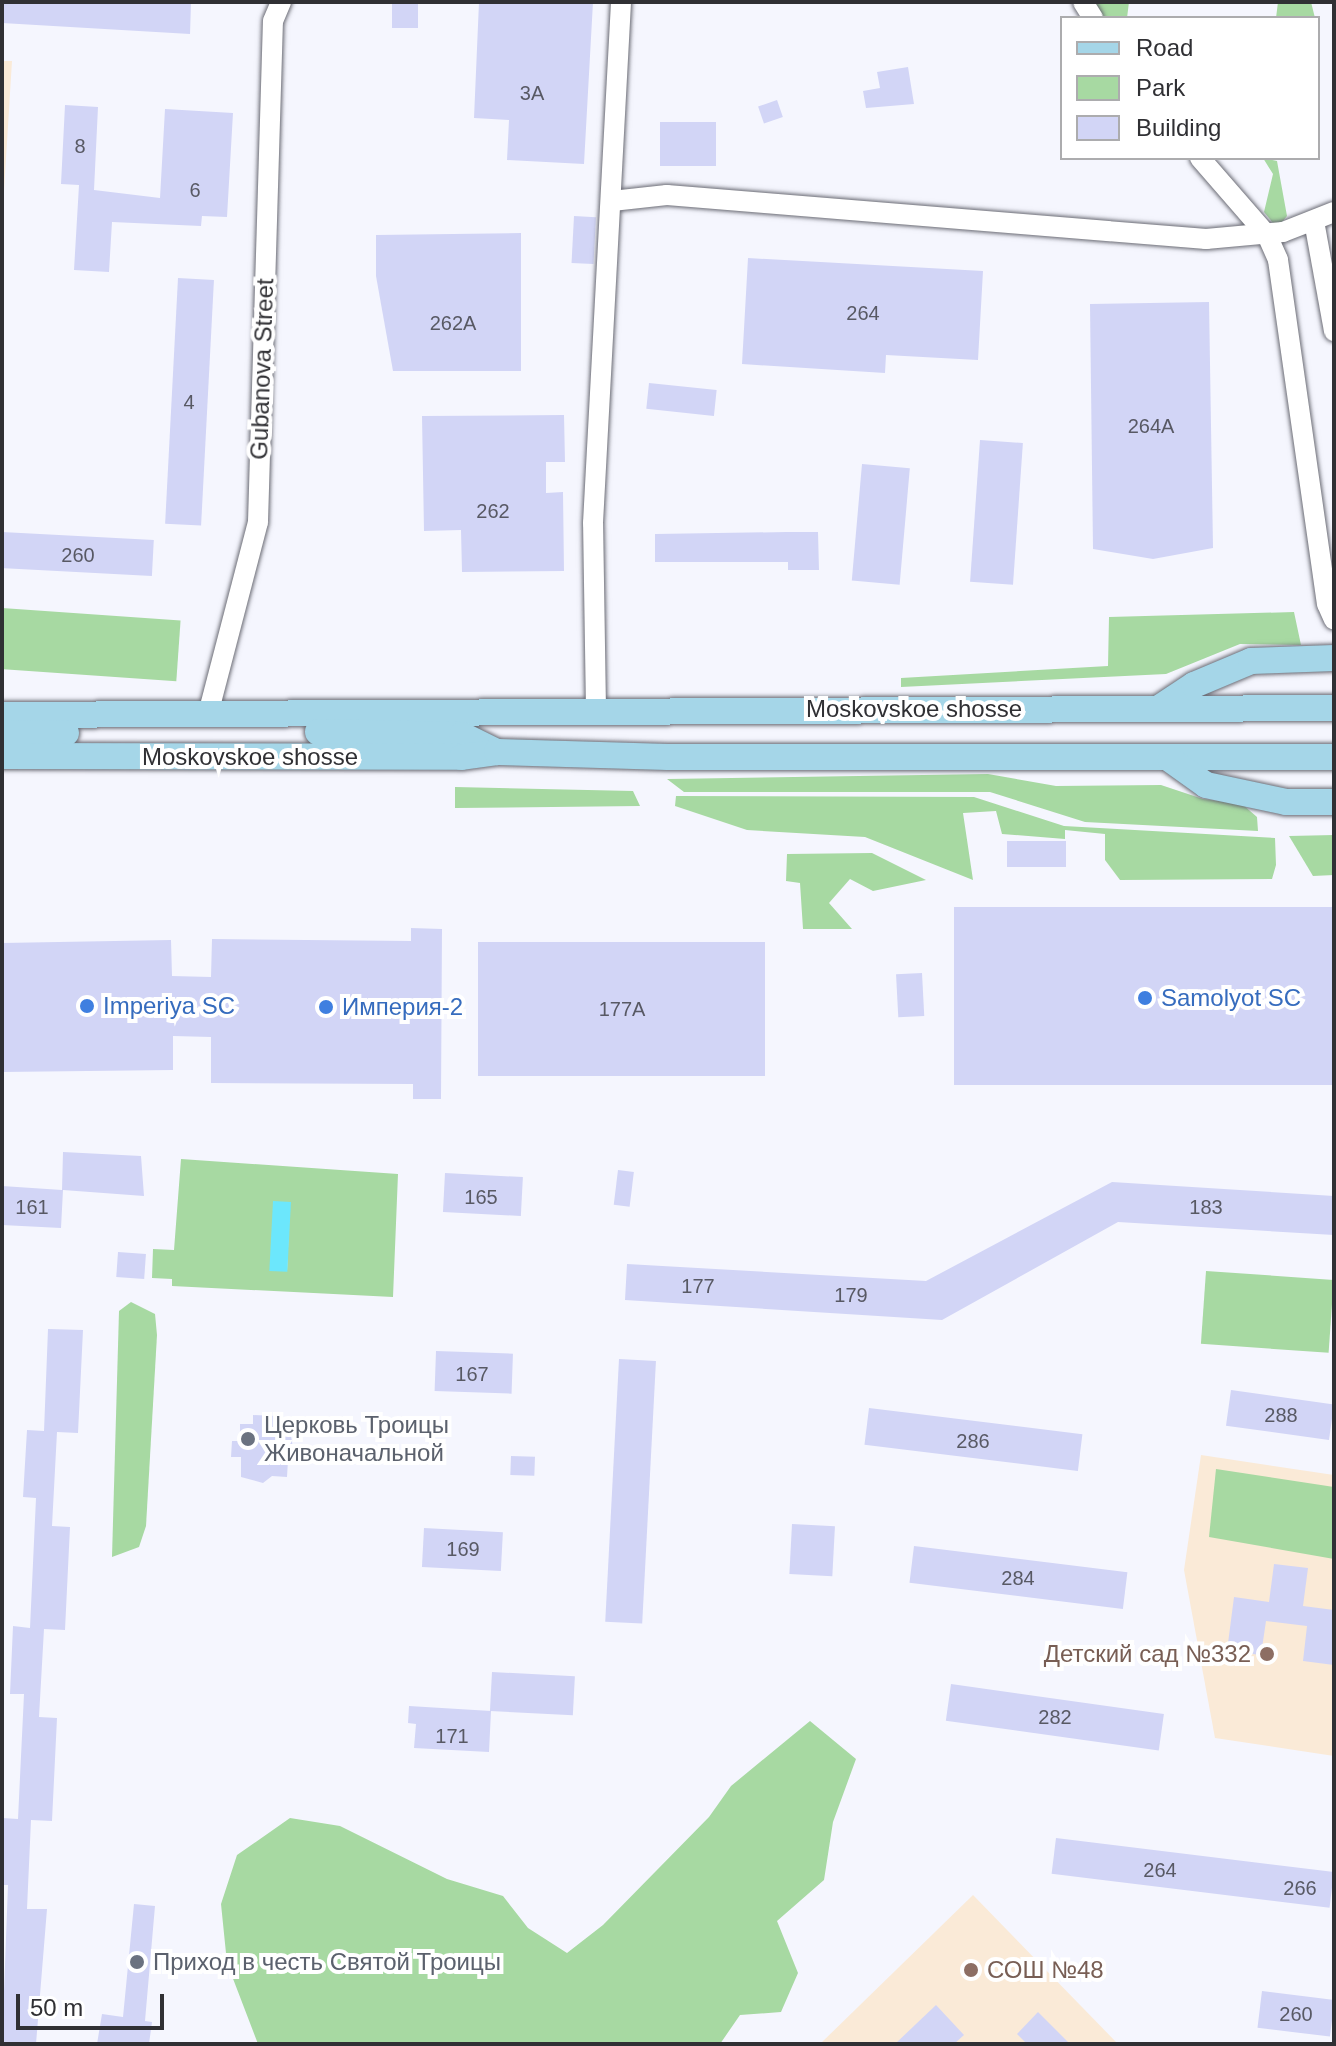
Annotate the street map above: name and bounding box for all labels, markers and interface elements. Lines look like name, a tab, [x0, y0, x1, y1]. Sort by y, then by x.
legend	[1060, 16, 1320, 160]
text: Road	[1136, 34, 1193, 61]
text: Park	[1136, 74, 1185, 101]
house number: 3А	[520, 81, 544, 105]
text: Building	[1136, 114, 1221, 141]
house number: 8	[74, 134, 86, 158]
house number: 6	[189, 178, 201, 202]
street label: Gubanova Street	[244, 278, 280, 460]
house number: 264	[846, 301, 880, 325]
house number: 262А	[430, 311, 476, 335]
house number: 4	[183, 390, 195, 414]
house number: 264А	[1128, 414, 1174, 438]
house number: 262	[476, 499, 510, 523]
house number: 260	[61, 543, 95, 567]
street label: Moskovskoe shosse	[806, 695, 1022, 723]
street label: Moskovskoe shosse	[142, 743, 358, 771]
place label: Samolyot SC	[1161, 984, 1301, 1012]
marker: Samolyot SC	[1136, 989, 1154, 1007]
place label: Imperiya SC	[103, 992, 235, 1020]
place label: Империя-2	[342, 993, 463, 1021]
marker: Imperiya SC	[78, 997, 96, 1015]
house number: 177А	[599, 997, 645, 1021]
marker: Империя-2	[317, 998, 335, 1016]
house number: 165	[464, 1185, 498, 1209]
house number: 161	[15, 1195, 49, 1219]
house number: 183	[1189, 1195, 1223, 1219]
house number: 177	[681, 1274, 715, 1298]
house number: 179	[834, 1283, 868, 1307]
house number: 167	[455, 1362, 489, 1386]
house number: 288	[1264, 1403, 1298, 1427]
place label: Церковь Троицы Живоначальной	[264, 1411, 449, 1467]
house number: 286	[956, 1429, 990, 1453]
marker: Церковь Троицы Живоначальной	[239, 1430, 257, 1448]
house number: 169	[446, 1537, 480, 1561]
house number: 284	[1001, 1566, 1035, 1590]
place label: Детский сад №332	[1044, 1640, 1251, 1668]
marker: Детский сад №332	[1258, 1645, 1276, 1663]
house number: 282	[1038, 1705, 1072, 1729]
house number: 171	[435, 1724, 469, 1748]
house number: 264	[1143, 1858, 1177, 1882]
house number: 266	[1283, 1876, 1317, 1900]
place label: Приход в честь Святой Троицы	[153, 1948, 501, 1976]
marker: Приход в честь Святой Троицы	[128, 1953, 146, 1971]
place label: СОШ №48	[987, 1956, 1104, 1984]
marker: СОШ №48	[962, 1961, 980, 1979]
scale bar	[20, 1978, 168, 2028]
text: 50 m	[30, 1994, 83, 2021]
house number: 260	[1279, 2002, 1313, 2026]

